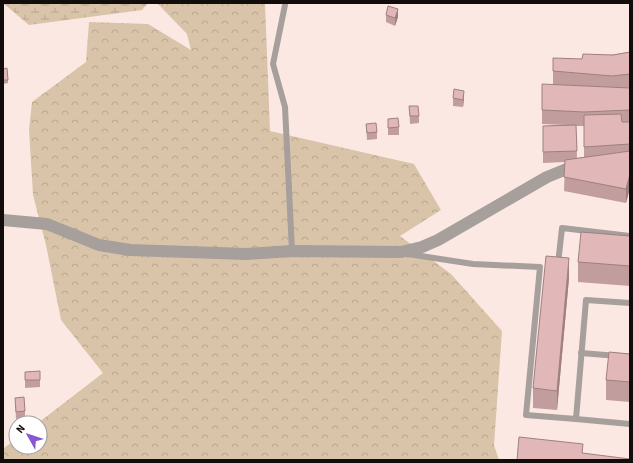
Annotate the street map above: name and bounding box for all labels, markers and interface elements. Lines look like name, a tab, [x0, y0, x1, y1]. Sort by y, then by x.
north arrow	[8, 415, 48, 455]
text: N	[12, 421, 29, 437]

